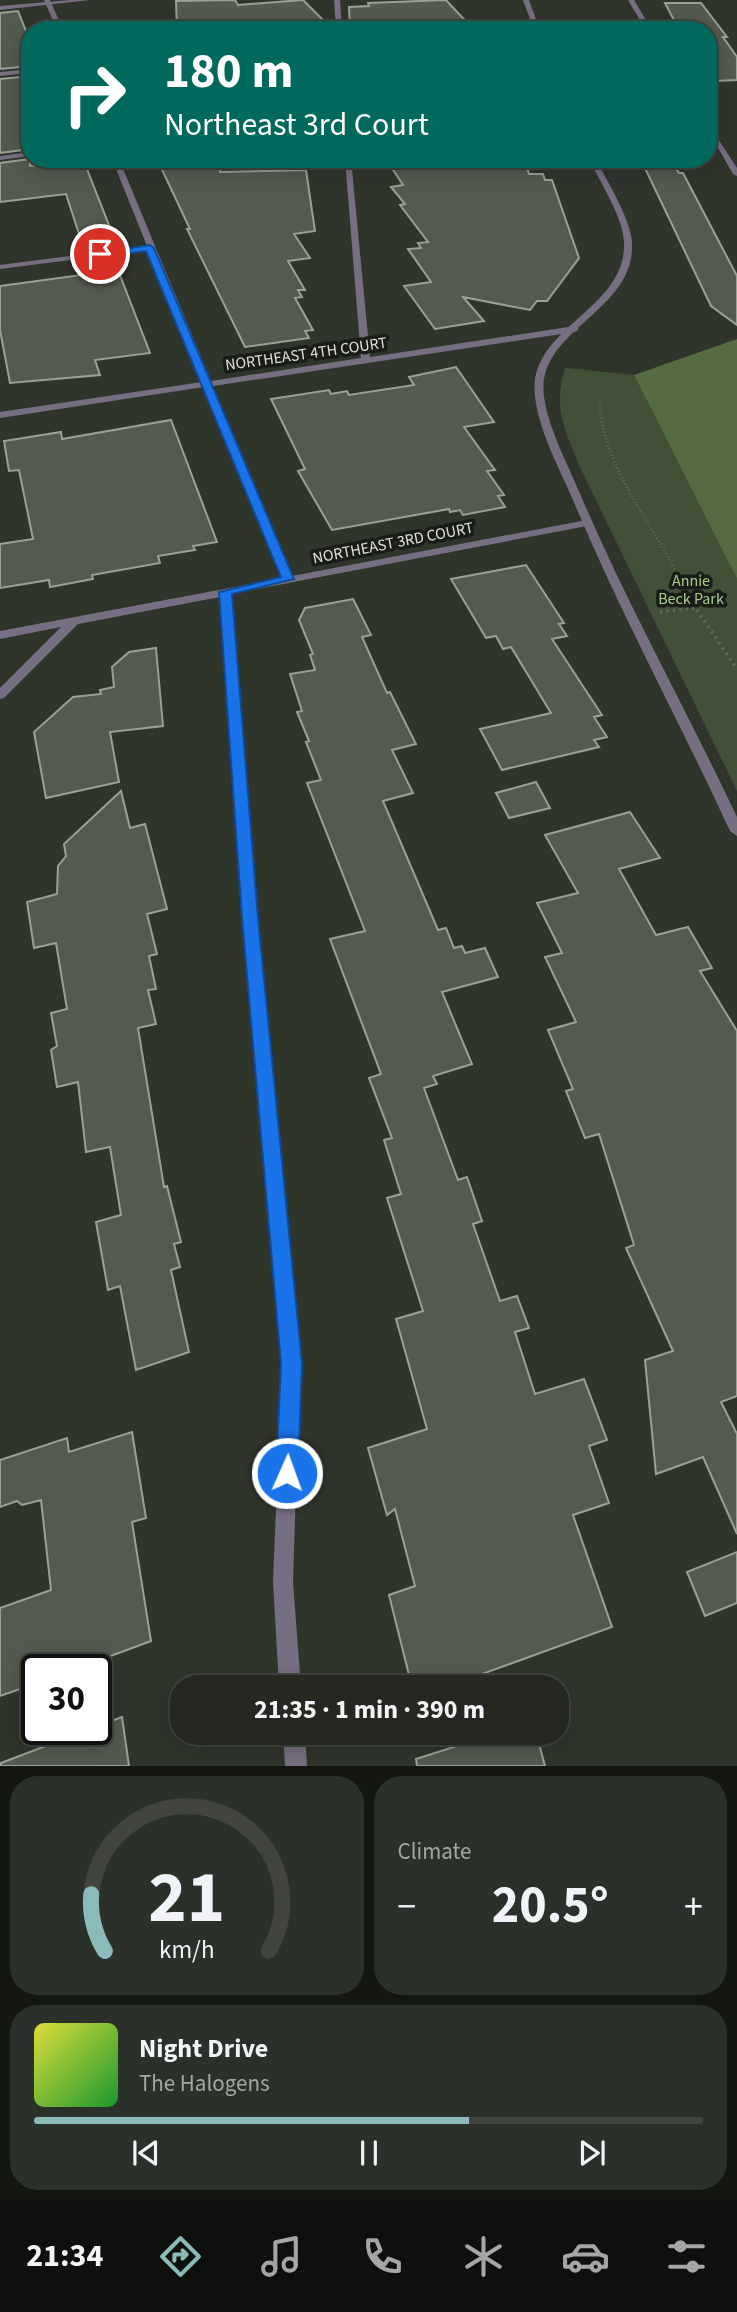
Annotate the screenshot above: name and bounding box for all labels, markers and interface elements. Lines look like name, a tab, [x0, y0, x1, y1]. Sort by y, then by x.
text: 180 m	[164, 37, 293, 107]
icon: right	[49, 49, 140, 140]
text: Northeast 3rd Court	[164, 102, 429, 148]
pin	[70, 224, 130, 284]
icon: arrive	[81, 235, 119, 273]
street label: NORTHEAST 4TH COURT	[224, 332, 389, 376]
street label: NORTHEAST 3RD COURT	[311, 517, 476, 569]
park label: Annie Beck Park	[658, 570, 724, 610]
position arrow	[250, 1436, 324, 1510]
speed limit sign: 30	[21, 1654, 112, 1745]
text: 21:35 · 1 min · 390 m	[254, 1691, 485, 1728]
text: Climate	[398, 1835, 471, 1868]
text: 21	[148, 1847, 225, 1951]
text: 20.5°	[492, 1869, 609, 1943]
text: −	[398, 1880, 416, 1934]
text: +	[684, 1880, 703, 1934]
text: km/h	[159, 1932, 215, 1968]
text: Night Drive	[139, 2030, 268, 2067]
text: The Halogens	[139, 2067, 270, 2100]
icon: previous	[127, 2134, 165, 2172]
icon: pause	[350, 2134, 388, 2172]
icon: next	[573, 2134, 611, 2172]
icon: directions	[156, 2232, 205, 2281]
icon: music	[257, 2232, 306, 2281]
icon: phone	[358, 2232, 407, 2281]
icon: climate	[459, 2232, 508, 2281]
icon: car	[561, 2232, 610, 2281]
icon: filters	[662, 2232, 711, 2281]
text: 21:34	[26, 2233, 103, 2279]

